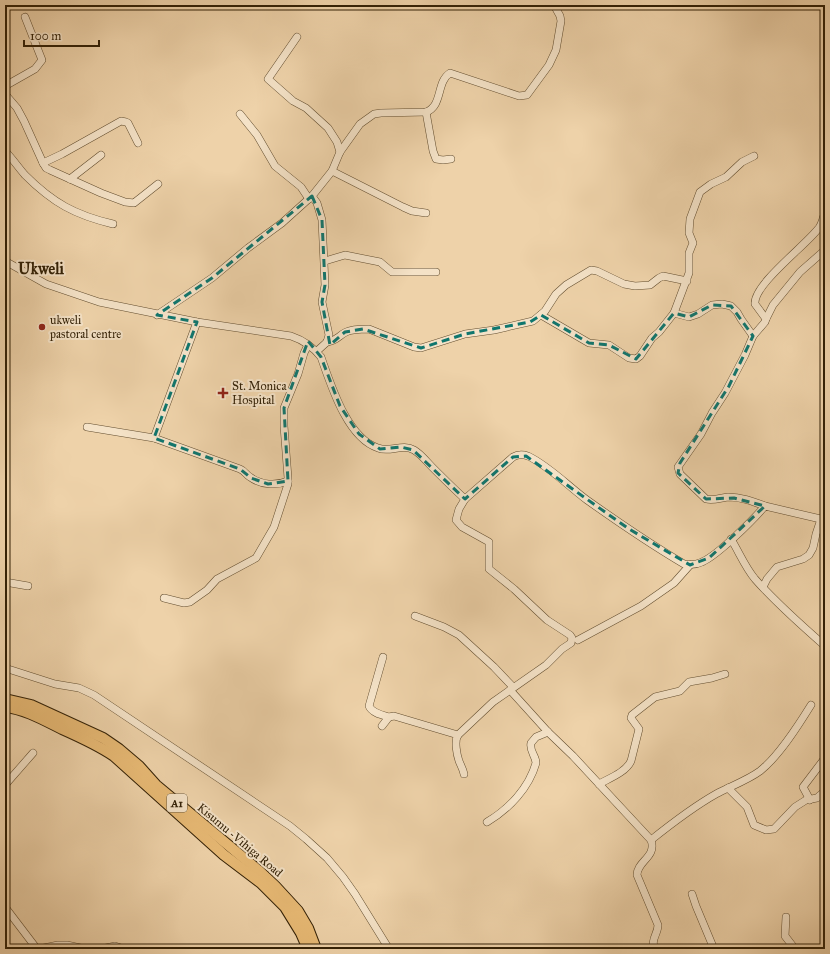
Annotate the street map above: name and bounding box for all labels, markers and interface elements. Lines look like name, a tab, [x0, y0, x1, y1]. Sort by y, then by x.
scale bar	[24, 22, 99, 48]
text: 100 m	[30, 29, 61, 43]
district label: Ukweli	[18, 259, 64, 278]
place label: ukweli pastoral centre	[49, 313, 121, 341]
marker: ukweli pastoral centre	[37, 322, 47, 332]
place label: St. Monica Hospital	[232, 379, 287, 407]
marker: St. Monica Hospital	[217, 387, 229, 399]
road number: A1	[167, 794, 187, 812]
street label: Kisumu -Vihiga Road	[194, 800, 285, 880]

